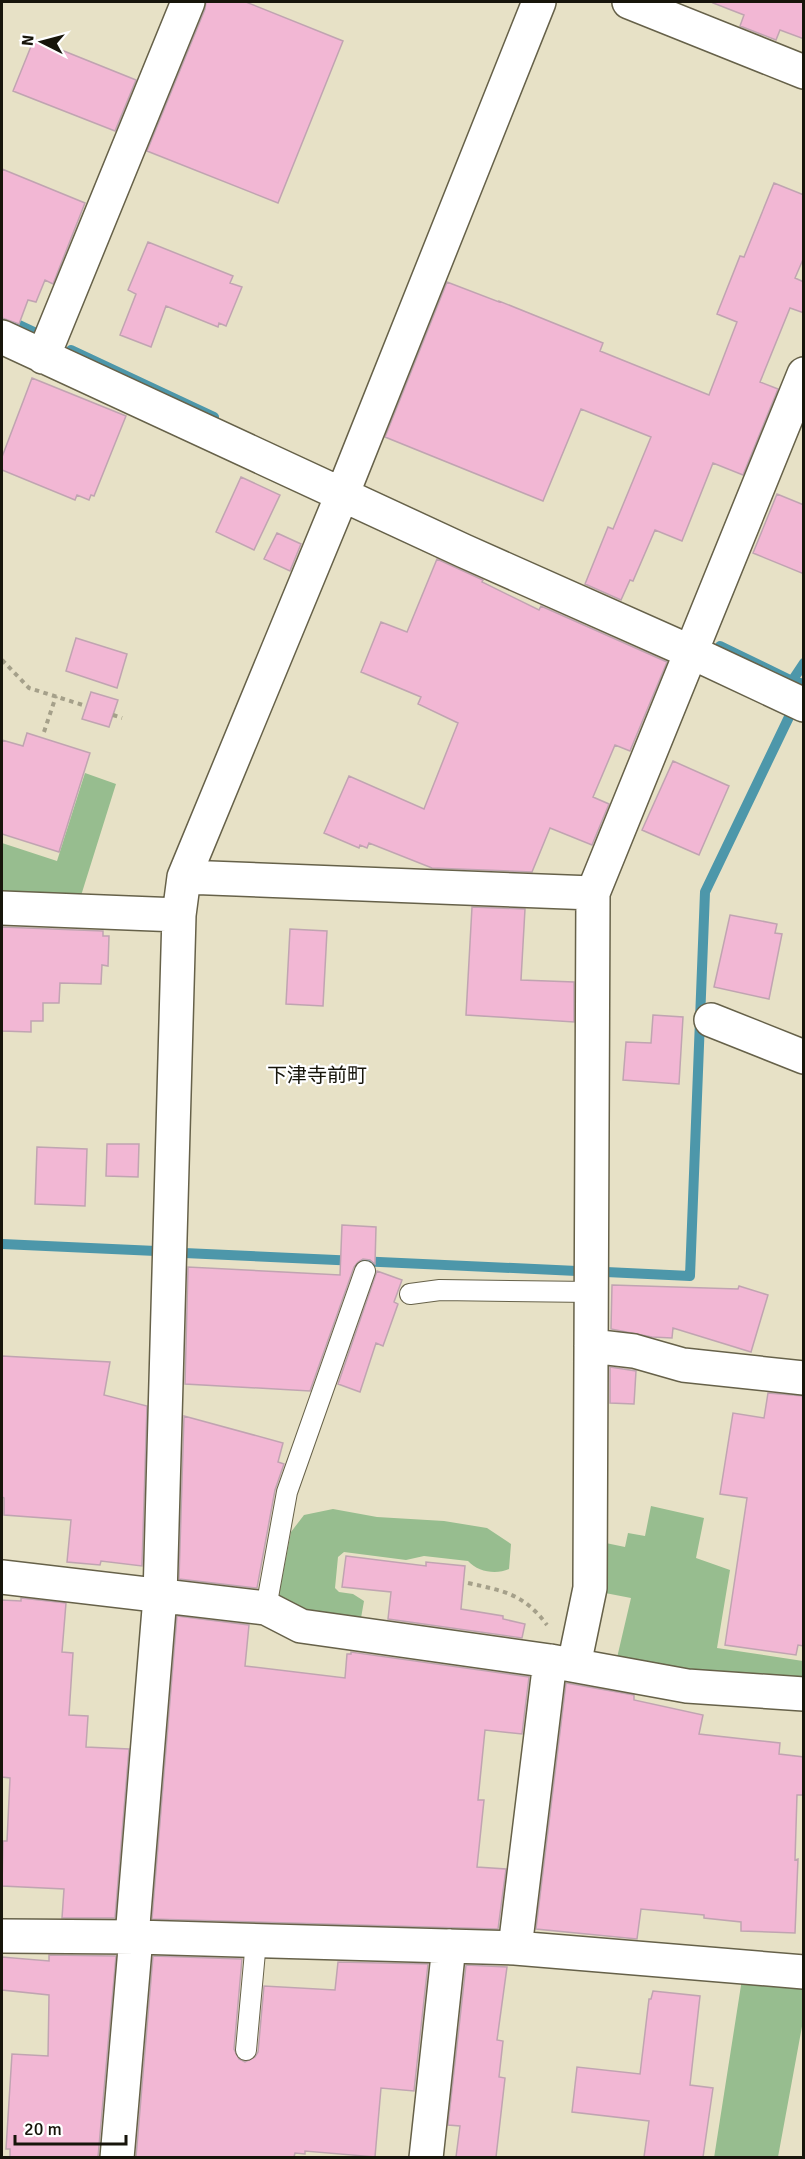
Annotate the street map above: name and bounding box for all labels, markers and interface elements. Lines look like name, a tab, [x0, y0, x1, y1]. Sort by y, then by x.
north arrow	[12, 12, 72, 72]
text: N	[18, 34, 39, 47]
district label: 下津寺前町	[267, 1063, 367, 1088]
scale bar	[15, 2108, 126, 2146]
text: 20 m	[24, 2118, 62, 2140]

